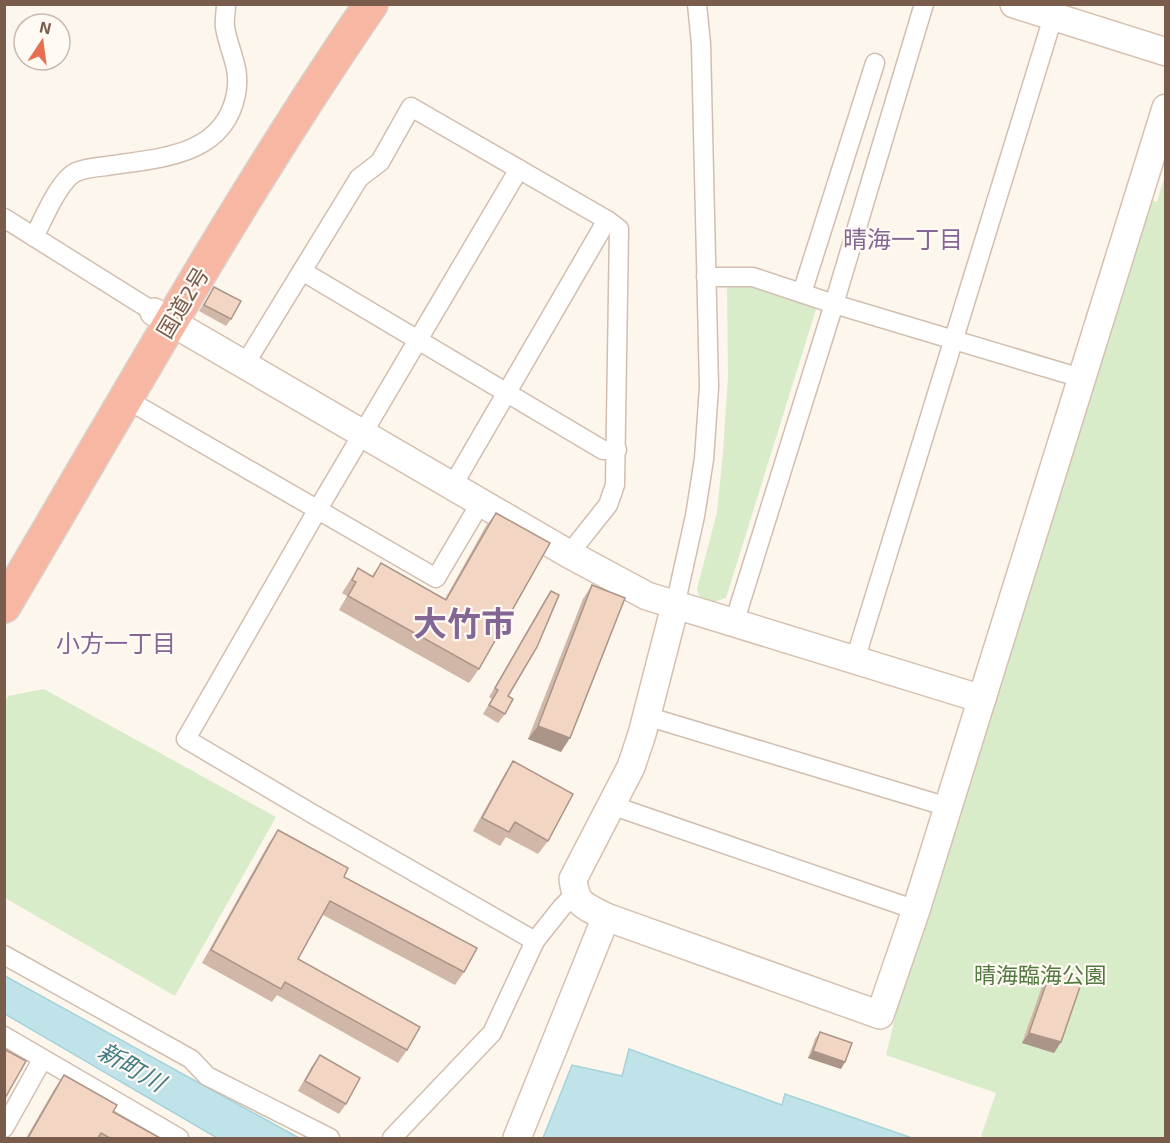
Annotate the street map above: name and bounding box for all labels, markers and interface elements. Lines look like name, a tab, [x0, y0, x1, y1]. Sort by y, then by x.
north arrow	[12, 12, 72, 72]
text: N	[38, 16, 53, 37]
district label: 晴海一丁目	[843, 224, 963, 253]
street label: 国道2号	[151, 262, 213, 342]
district label: 大竹市	[413, 602, 515, 643]
district label: 小方一丁目	[56, 628, 176, 657]
park label: 晴海臨海公園	[974, 961, 1106, 987]
water label: 新町川	[94, 1035, 173, 1098]

